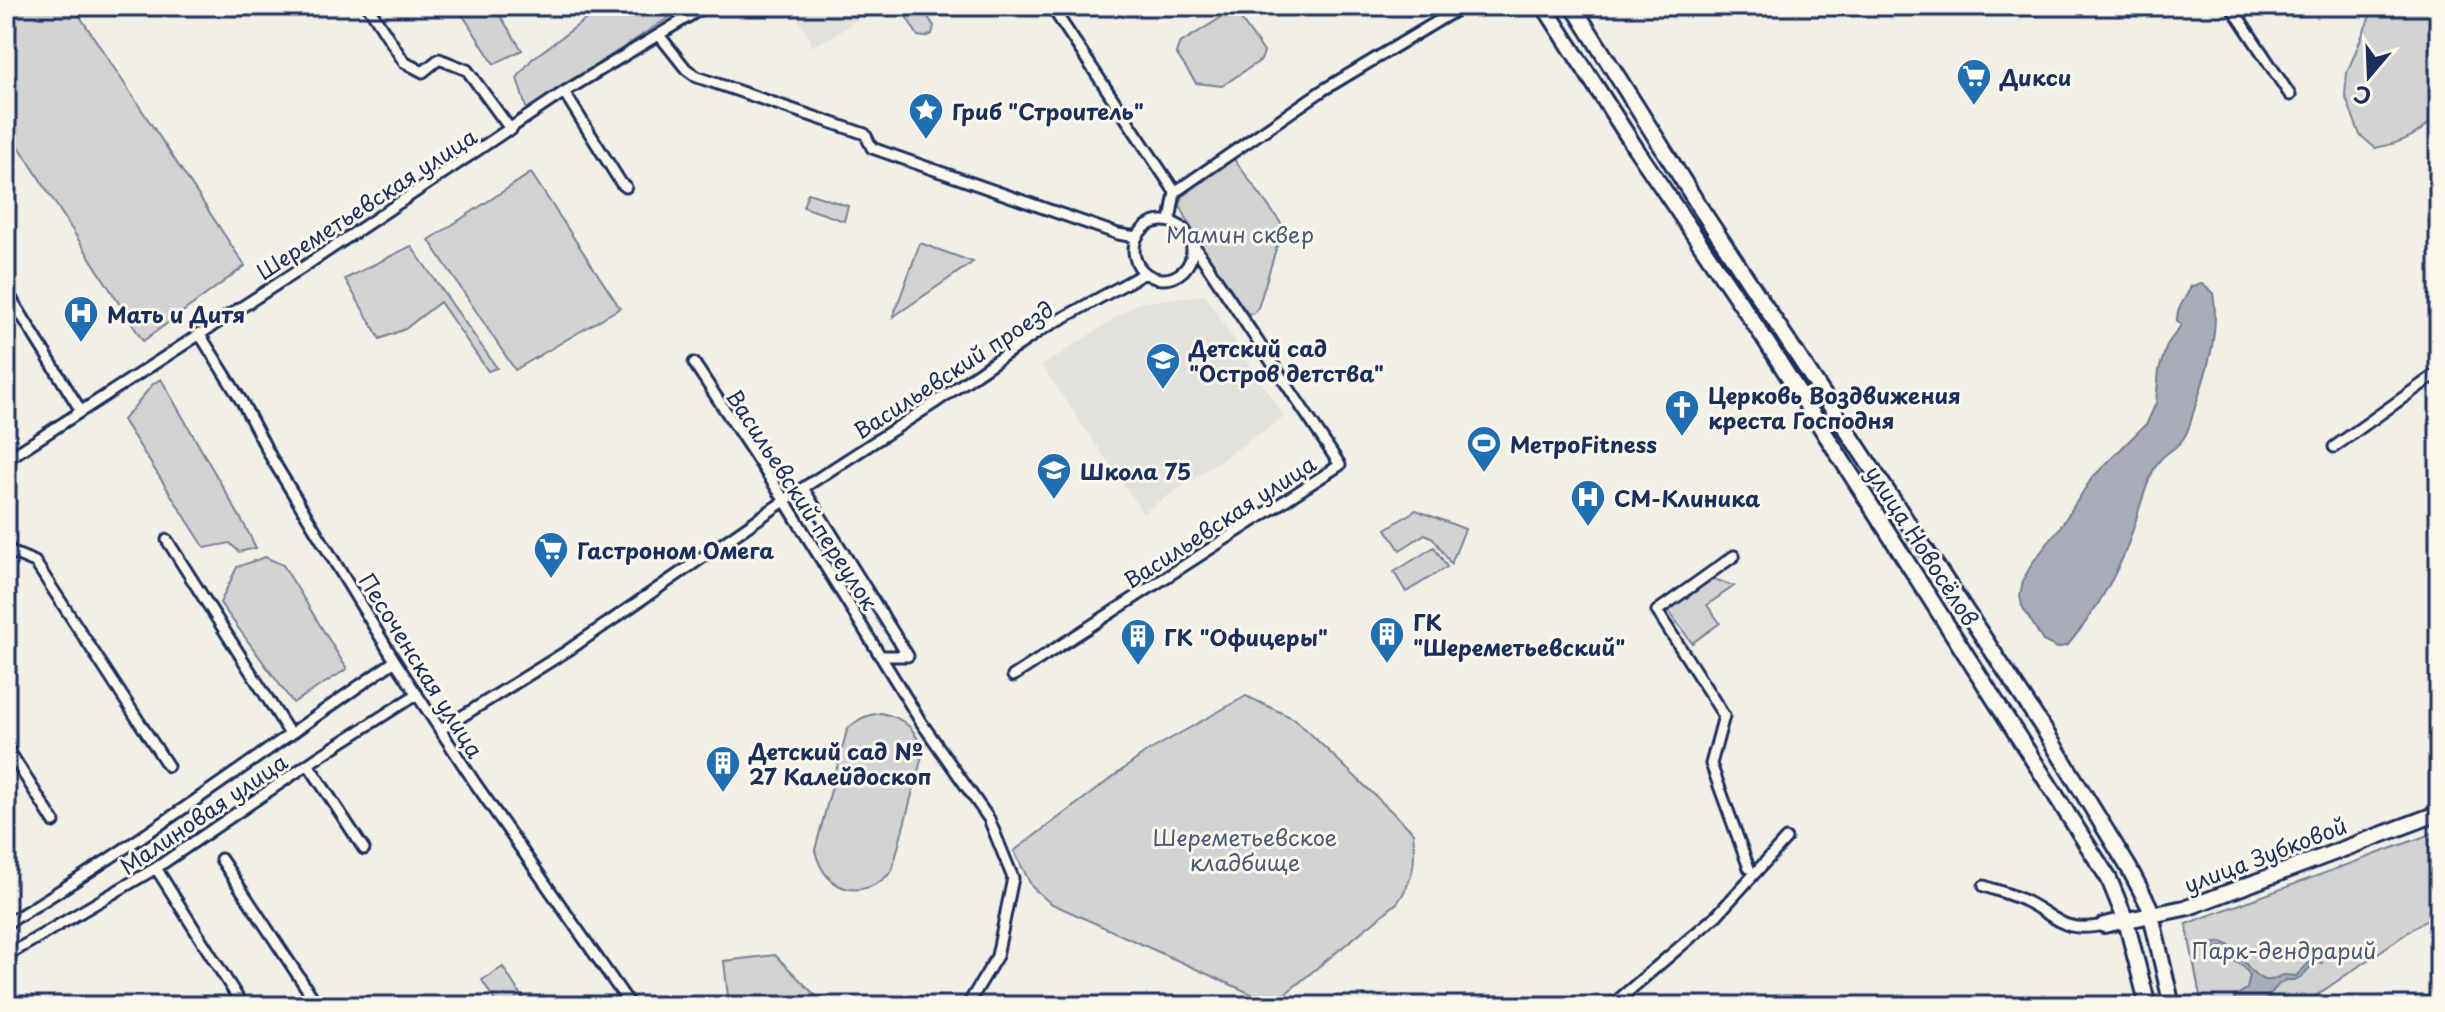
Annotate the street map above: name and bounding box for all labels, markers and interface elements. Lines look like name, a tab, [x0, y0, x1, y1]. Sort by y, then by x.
north arrow	[2329, 36, 2409, 116]
supermarket icon: Дикси	[1955, 57, 1993, 107]
place label: Дикси	[1999, 60, 2071, 93]
text: С	[2349, 78, 2375, 115]
place icon: Гриб "Строитель"	[907, 91, 945, 141]
place label: Гриб "Строитель"	[952, 94, 1144, 127]
street label: Шереметьевская улица	[249, 119, 483, 287]
park label: Мамин сквер	[1166, 217, 1314, 250]
street label: Васильевский проезд	[846, 292, 1060, 446]
hospital icon: Мать и Дитя	[62, 294, 100, 344]
place label: Мать и Дитя	[107, 297, 245, 330]
place label: Детский сад "Остров детства"	[1188, 331, 1384, 389]
school or university icon: Детский сад "Остров детства"	[1144, 341, 1182, 391]
place label: Церковь Воздвижения креста Господня	[1708, 378, 1961, 436]
street label: Васильевский переулок	[719, 382, 887, 617]
church icon: Церковь Воздвижения креста Господня	[1663, 388, 1701, 438]
sports icon: МетроFitness	[1465, 424, 1503, 474]
place label: МетроFitness	[1510, 427, 1657, 460]
street label: Васильевская улица	[1116, 446, 1322, 596]
school or university icon: Школа 75	[1035, 451, 1073, 501]
place label: Школа 75	[1080, 454, 1191, 487]
street label: улица Новосёлов	[1859, 458, 1987, 632]
hospital icon: СМ-Клиника	[1569, 478, 1607, 528]
place label: СМ-Клиника	[1614, 481, 1761, 514]
supermarket icon: Гастроном Омега	[532, 530, 570, 580]
place label: Гастроном Омега	[577, 533, 774, 566]
street label: Песоченская улица	[352, 566, 492, 764]
place label: ГК "Шереметьевский"	[1413, 605, 1625, 663]
building icon: ГК "Шереметьевский"	[1368, 615, 1406, 665]
building icon: ГК "Офицеры"	[1119, 617, 1157, 667]
place label: ГК "Офицеры"	[1164, 620, 1328, 653]
place label: Детский сад № 27 Калейдоскоп	[748, 734, 932, 792]
street label: Малиновая улица	[112, 744, 294, 882]
building icon: Детский сад № 27 Калейдоскоп	[704, 744, 742, 794]
street label: улица Зубковой	[2179, 808, 2351, 900]
park label: Шереметьевское кладбище	[1153, 820, 1337, 878]
park label: Парк-дендрарий	[2192, 933, 2376, 966]

